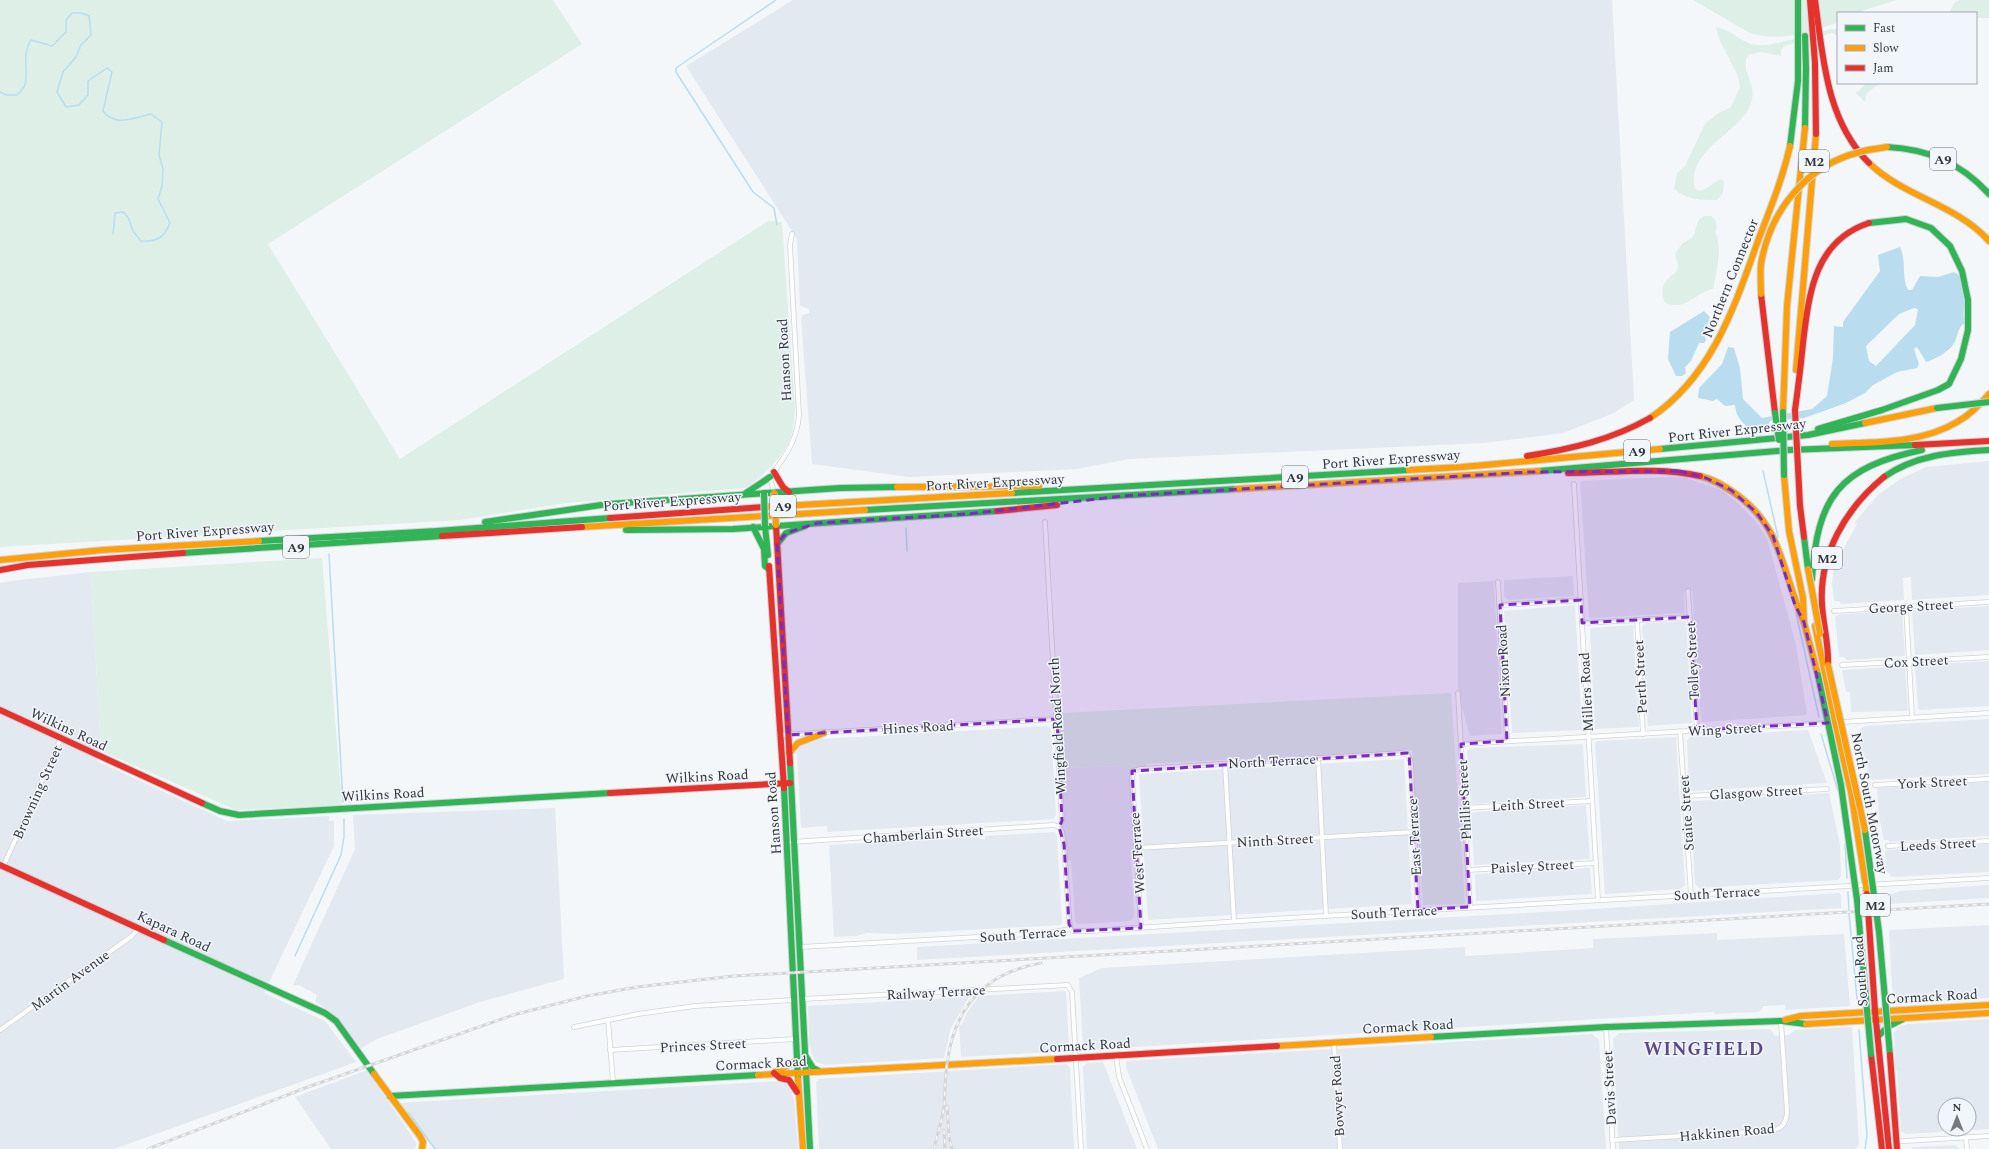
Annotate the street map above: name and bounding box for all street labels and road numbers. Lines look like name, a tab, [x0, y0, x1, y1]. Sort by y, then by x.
road number: A9	[1930, 148, 1956, 170]
road number: M2	[1799, 150, 1829, 172]
street label: Northern Connector	[1697, 215, 1764, 341]
street label: Hanson Road	[772, 318, 797, 402]
street label: Port River Expressway	[1667, 413, 1808, 448]
road number: A9	[1624, 440, 1650, 462]
street label: Port River Expressway	[1321, 444, 1462, 475]
road number: A9	[1282, 466, 1308, 488]
street label: Port River Expressway	[925, 468, 1066, 497]
street label: Port River Expressway	[602, 486, 743, 517]
road number: A9	[770, 495, 796, 517]
street label: Port River Expressway	[135, 516, 276, 547]
road number: A9	[283, 536, 309, 558]
road number: M2	[1812, 547, 1842, 569]
street label: George Street	[1868, 594, 1954, 619]
street label: Tolley Street	[1680, 621, 1705, 701]
street label: Nixon Road	[1491, 624, 1516, 698]
street label: Perth Street	[1628, 639, 1653, 715]
street label: Cox Street	[1883, 649, 1949, 674]
street label: Millers Road	[1574, 652, 1599, 732]
street label: Wingfield Road North	[1043, 657, 1072, 795]
street label: Wilkins Road	[27, 702, 111, 757]
street label: Hines Road	[882, 715, 955, 740]
street label: Wing Street	[1688, 717, 1763, 742]
street label: North South Motorway	[1845, 731, 1894, 877]
street label: Browning Street	[7, 742, 68, 843]
street label: North Terrace	[1228, 749, 1317, 774]
street label: Phillis Street	[1452, 759, 1477, 841]
street label: Wilkins Road	[665, 764, 749, 789]
street label: York Street	[1896, 770, 1968, 795]
street label: Hanson Road	[760, 771, 787, 855]
street label: Staite Street	[1673, 774, 1700, 851]
street label: Glasgow Street	[1709, 780, 1803, 805]
street label: Wilkins Road	[341, 782, 425, 807]
street label: Leith Street	[1491, 792, 1565, 817]
street label: East Terrace	[1402, 798, 1427, 876]
street label: West Terrace	[1124, 811, 1151, 894]
street label: Chamberlain Street	[862, 820, 984, 849]
street label: Ninth Street	[1236, 828, 1314, 853]
street label: Leeds Street	[1899, 832, 1977, 857]
street label: Paisley Street	[1490, 854, 1574, 879]
street label: South Terrace	[1673, 881, 1761, 906]
road number: M2	[1860, 894, 1890, 916]
street label: South Terrace	[1350, 900, 1438, 925]
street label: Kapara Road	[134, 905, 214, 958]
street label: South Terrace	[979, 921, 1067, 948]
street label: South Road	[1848, 935, 1873, 1007]
street label: Martin Avenue	[26, 944, 114, 1016]
street label: Railway Terrace	[886, 979, 986, 1006]
street label: Cormack Road	[1886, 984, 1979, 1009]
street label: Cormack Road	[1362, 1014, 1455, 1039]
street label: Princes Street	[659, 1033, 747, 1058]
street label: Cormack Road	[1039, 1033, 1132, 1058]
street label: Davis Street	[1597, 1050, 1622, 1126]
street label: Cormack Road	[715, 1051, 808, 1076]
street label: Bowyer Road	[1325, 1055, 1350, 1137]
street label: Hakkinen Road	[1678, 1118, 1776, 1147]

